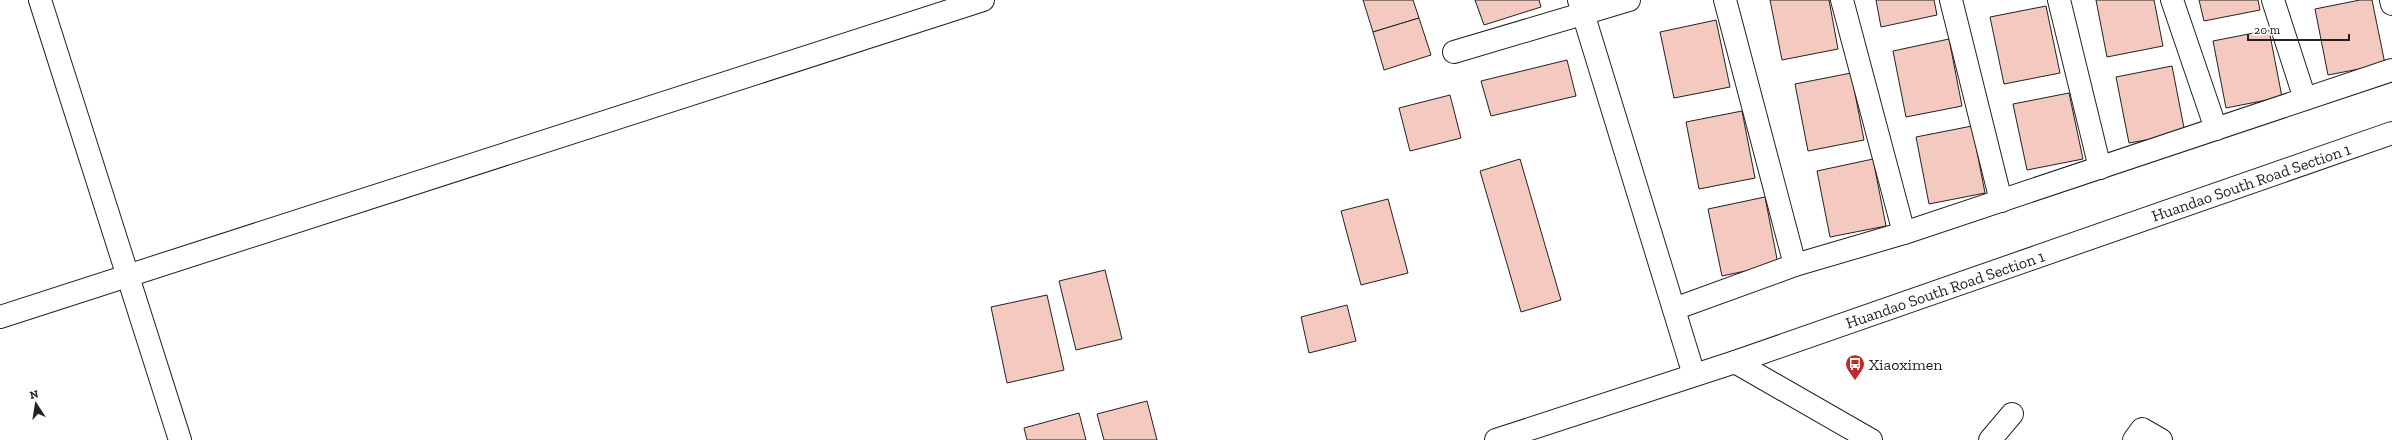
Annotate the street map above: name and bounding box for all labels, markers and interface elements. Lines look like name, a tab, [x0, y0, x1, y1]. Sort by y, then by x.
scale bar	[2248, 16, 2349, 42]
text: 20 m	[2254, 23, 2281, 37]
street label: Huandao South Road Section 1	[2149, 139, 2353, 225]
street label: Huandao South Road Section 1	[1843, 246, 2047, 332]
bus stop icon: Xiaoximen	[1844, 353, 1866, 381]
place label: Xiaoximen	[1869, 355, 1943, 374]
north arrow	[16, 384, 56, 424]
text: N	[29, 387, 40, 402]

